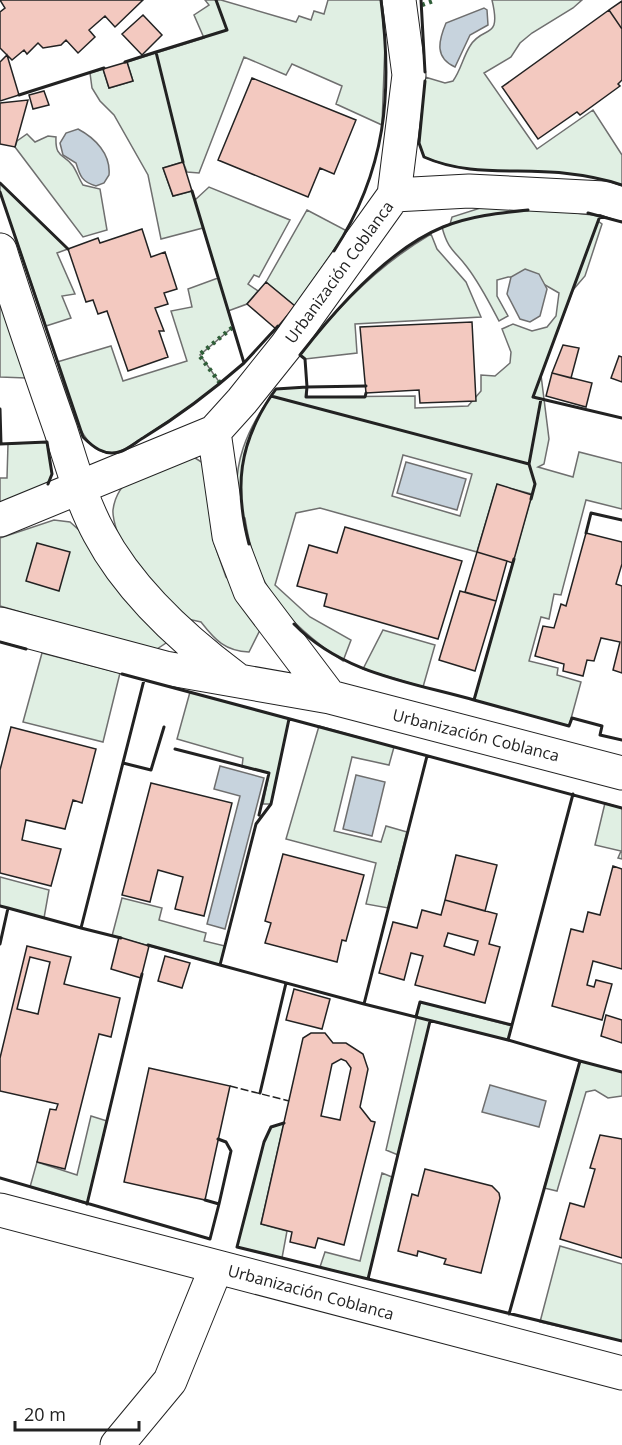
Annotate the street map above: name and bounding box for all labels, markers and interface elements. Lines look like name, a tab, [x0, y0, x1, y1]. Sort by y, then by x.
street label: Urbanización Coblanca	[280, 196, 398, 348]
street label: Urbanización Coblanca	[390, 704, 562, 766]
street label: Urbanización Coblanca	[225, 1259, 397, 1325]
scale bar	[15, 1394, 140, 1432]
text: 20 m	[24, 1402, 66, 1426]

